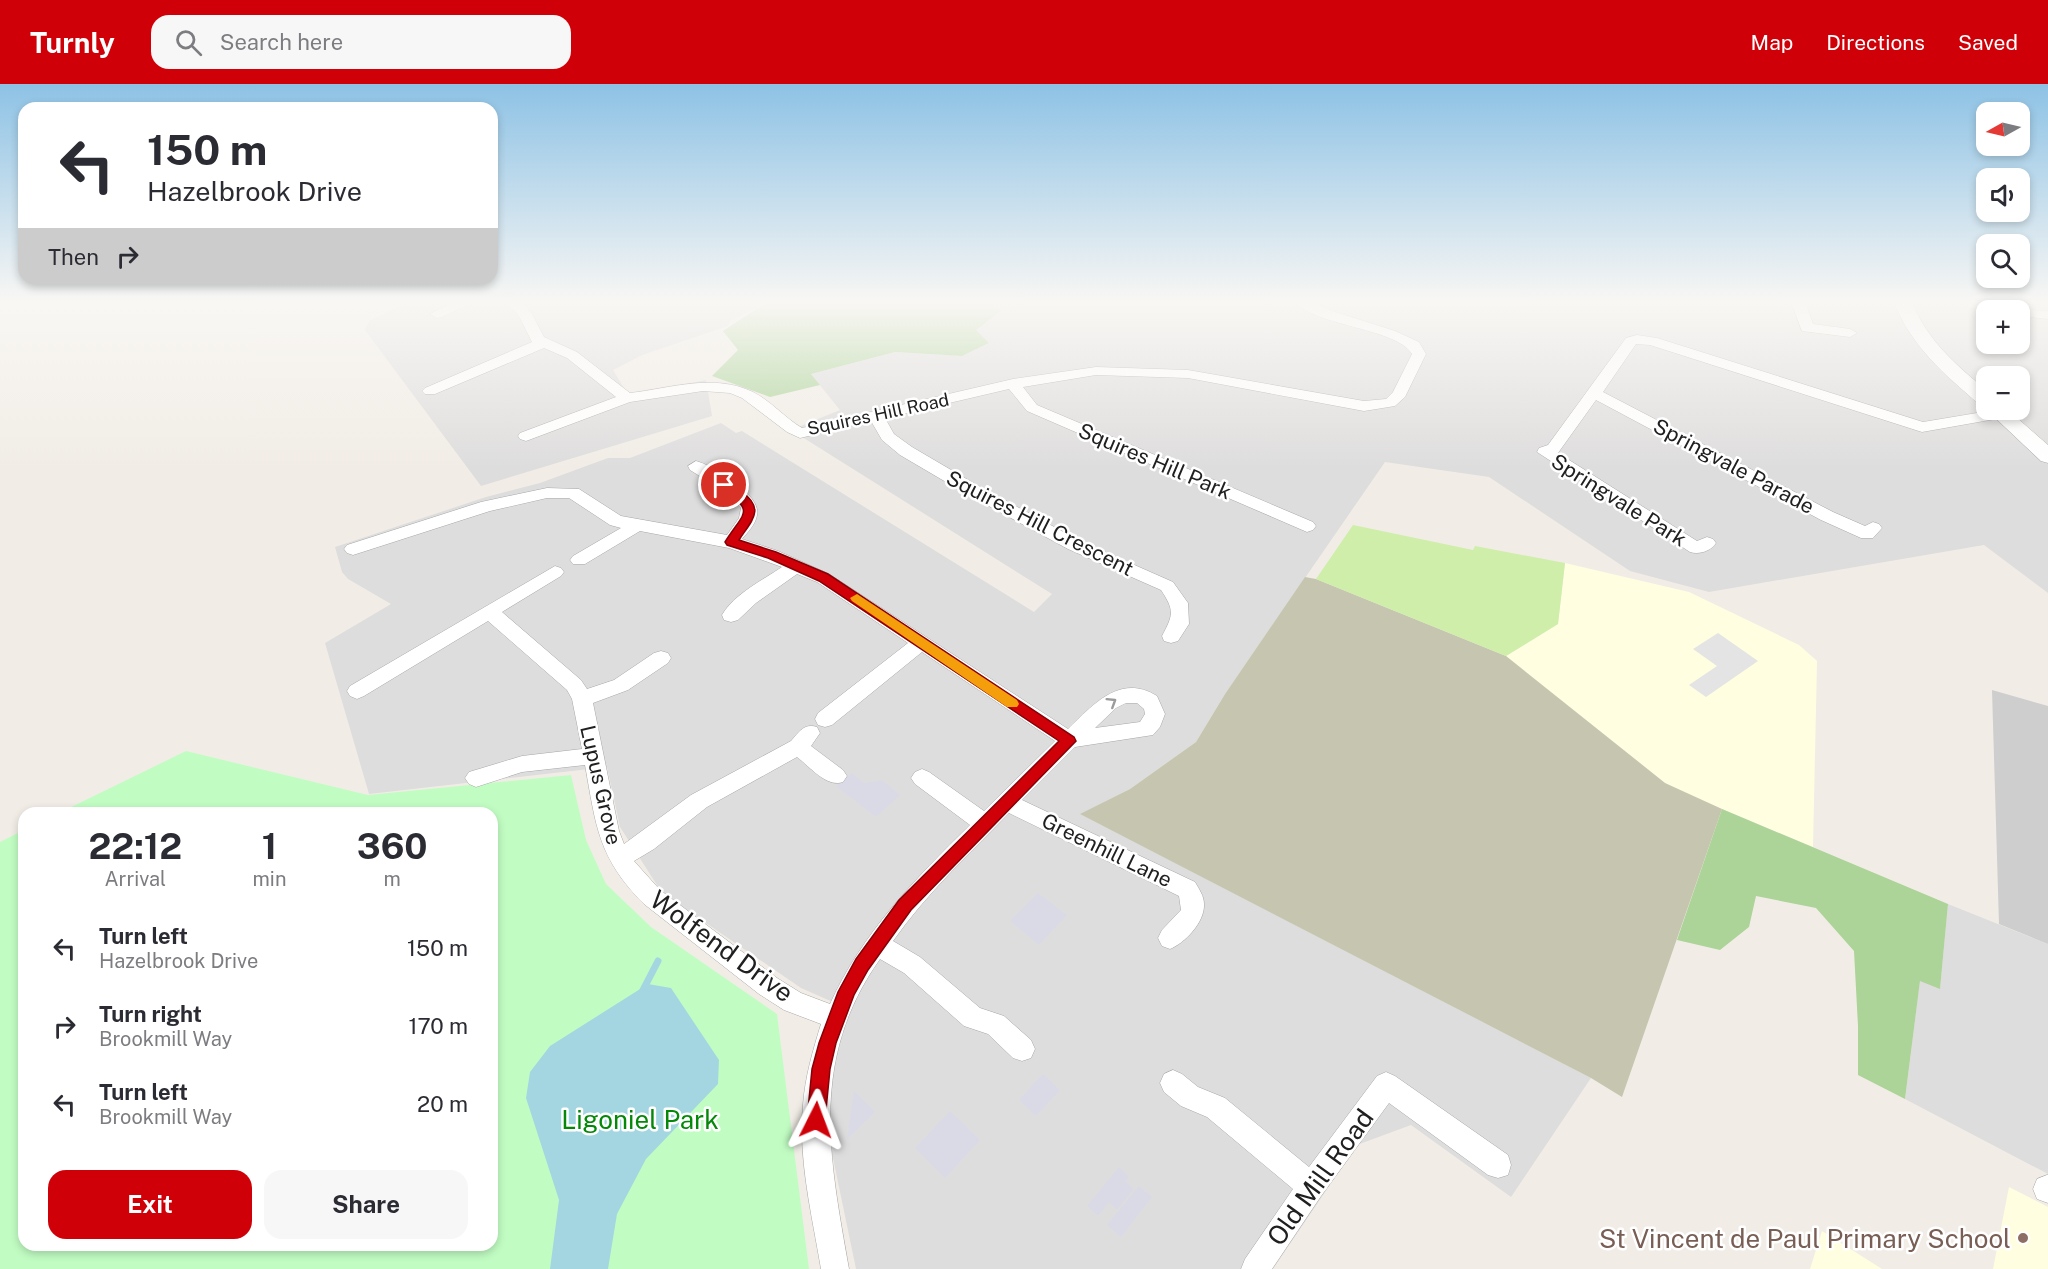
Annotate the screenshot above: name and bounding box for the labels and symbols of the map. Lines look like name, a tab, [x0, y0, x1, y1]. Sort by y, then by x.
north arrow	[1976, 102, 2030, 156]
street label: Squires Hill Road	[805, 389, 951, 439]
street label: Springvale Parade	[1649, 413, 1819, 519]
street label: Squires Hill Park	[1075, 418, 1235, 505]
street label: Springvale Park	[1547, 448, 1691, 552]
pin	[698, 459, 749, 510]
street label: Squires Hill Crescent	[942, 465, 1138, 581]
one-way arrow	[1106, 697, 1116, 709]
street label: Lupus Grove	[575, 723, 627, 847]
street label: Greenhill Lane	[1038, 808, 1176, 892]
street label: Wolfend Drive	[644, 884, 800, 1008]
position arrow	[784, 1088, 848, 1152]
street label: Old Mill Road	[1260, 1103, 1380, 1251]
park label: Ligoniel Park	[561, 1104, 719, 1135]
place label: St Vincent de Paul Primary School	[1599, 1223, 2011, 1254]
marker: St Vincent de Paul Primary School	[2016, 1231, 2030, 1245]

